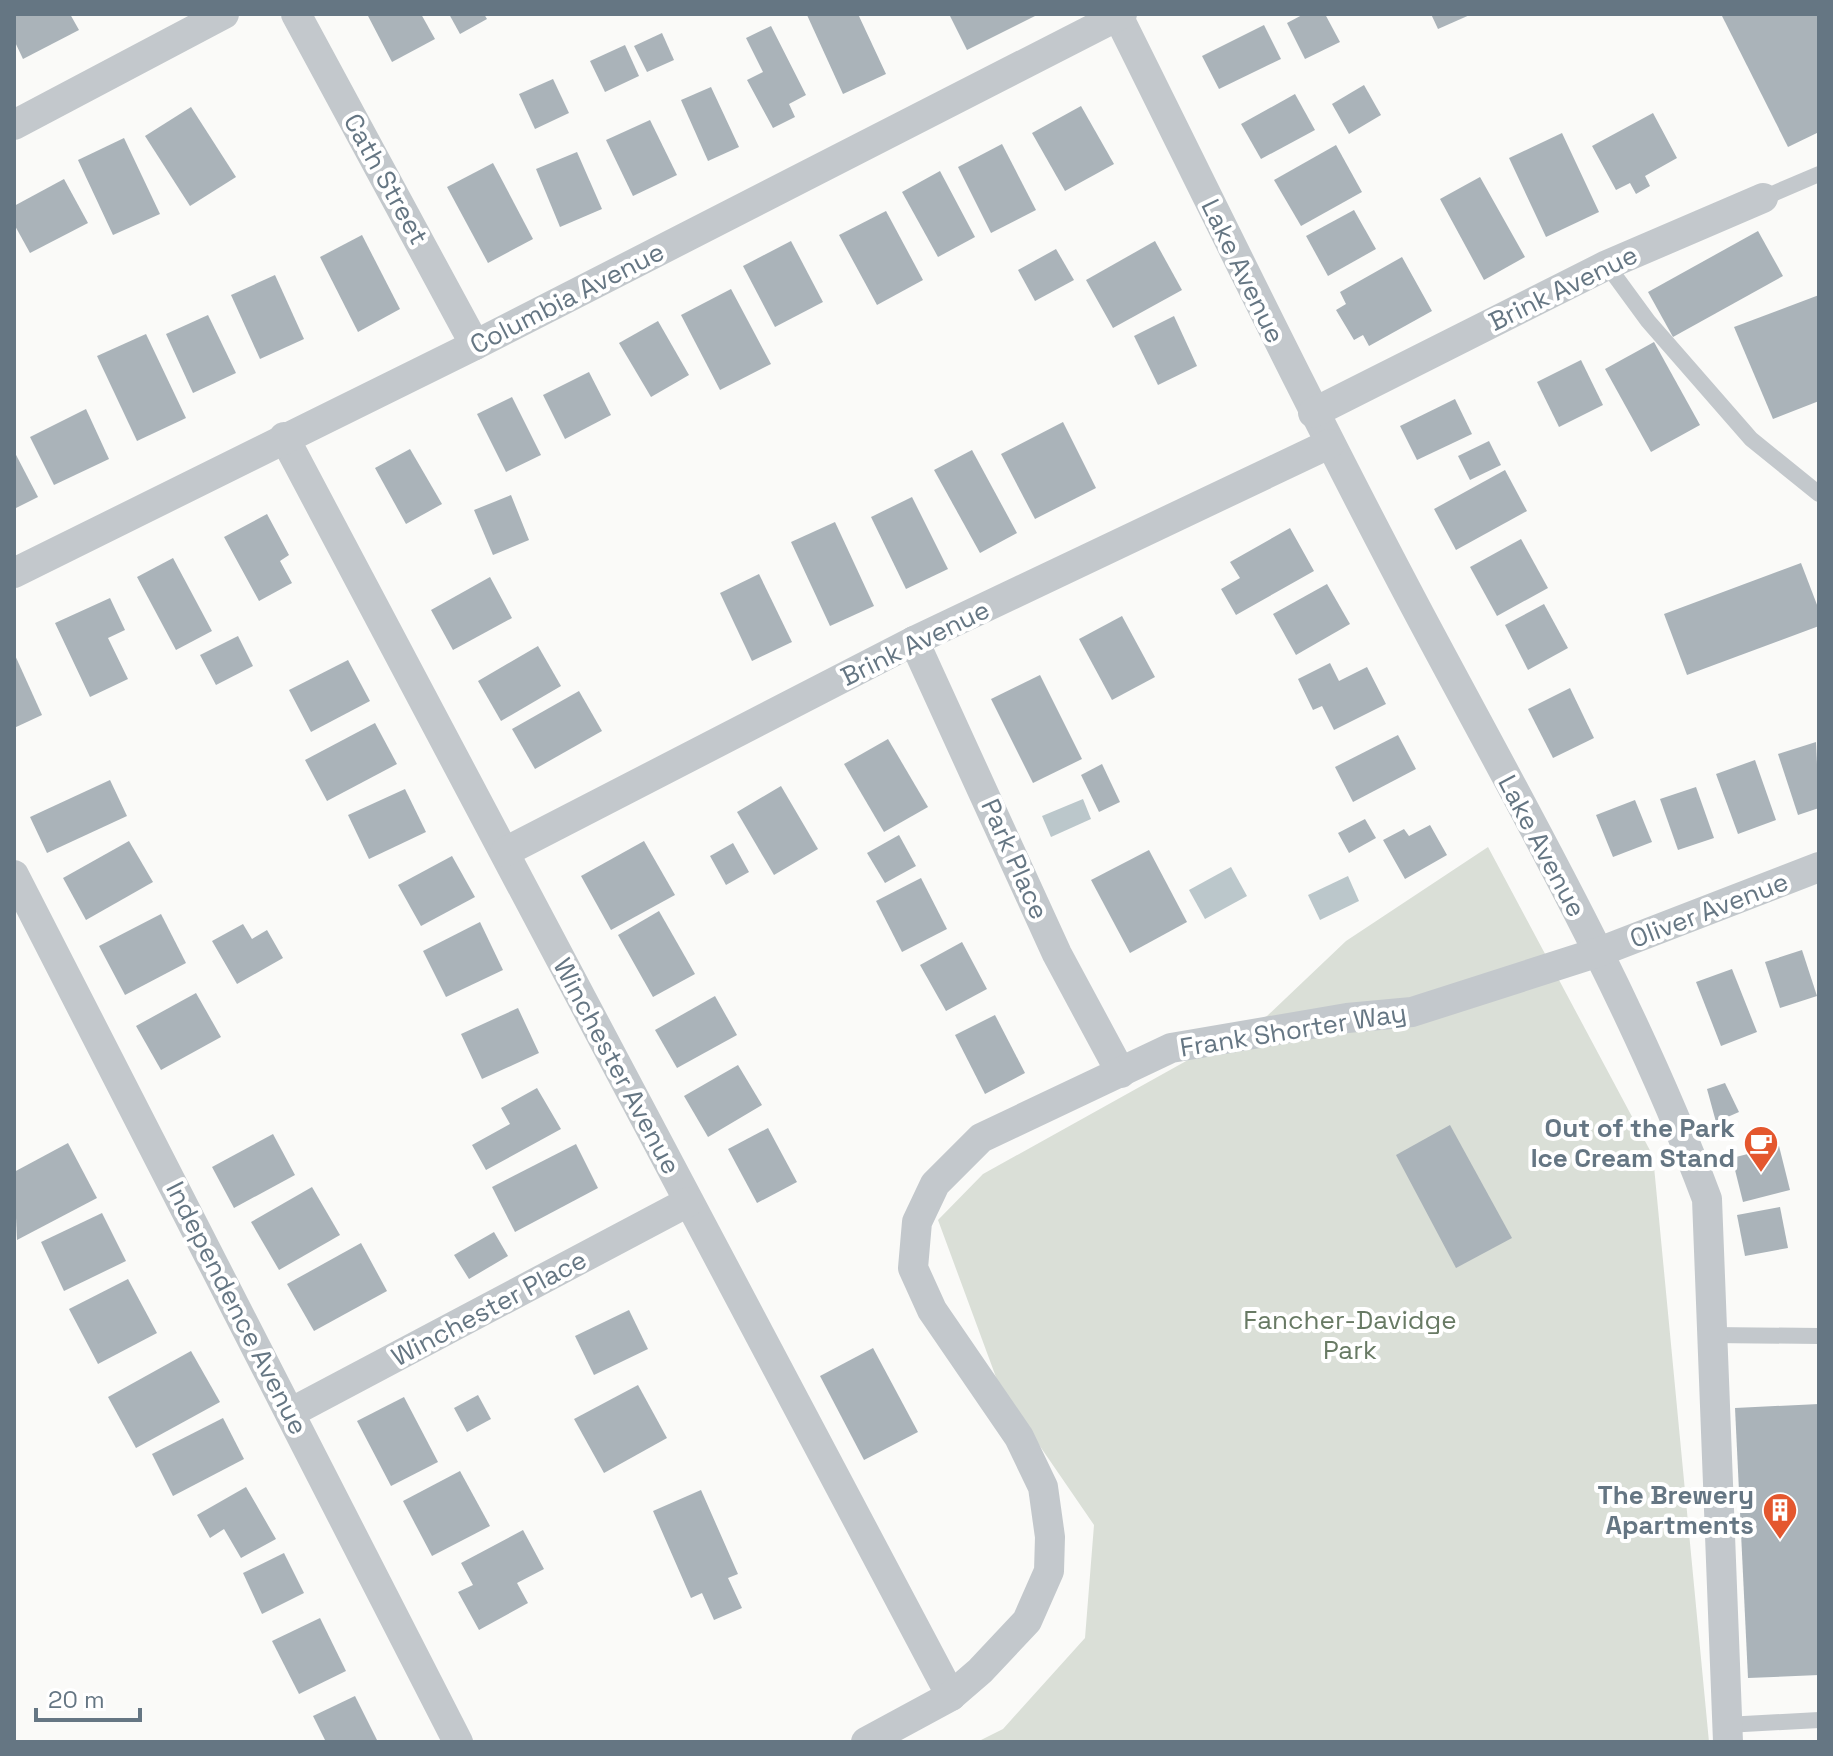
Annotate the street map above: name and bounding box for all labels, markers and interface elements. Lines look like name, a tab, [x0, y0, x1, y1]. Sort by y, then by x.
street label: Cath Street	[336, 107, 436, 251]
street label: Lake Avenue	[1194, 193, 1292, 349]
street label: Columbia Avenue	[464, 234, 670, 362]
street label: Brink Avenue	[1483, 237, 1643, 339]
street label: Brink Avenue	[835, 592, 995, 694]
street label: Lake Avenue	[1490, 769, 1594, 923]
street label: Park Place	[973, 793, 1057, 925]
street label: Oliver Avenue	[1625, 864, 1793, 956]
street label: Winchester Avenue	[546, 952, 688, 1180]
street label: Frank Shorter Way	[1177, 995, 1409, 1065]
place label: Out of the Park Ice Cream Stand	[1531, 1111, 1735, 1175]
cafe icon: Out of the Park Ice Cream Stand	[1742, 1124, 1780, 1174]
street label: Independence Avenue	[158, 1176, 316, 1440]
street label: Winchester Place	[386, 1242, 592, 1374]
park label: Fancher-Davidge Park	[1243, 1303, 1457, 1367]
place label: The Brewery Apartments	[1597, 1478, 1754, 1542]
building icon: The Brewery Apartments	[1761, 1491, 1799, 1541]
scale bar	[36, 1672, 140, 1722]
text: 20 m	[48, 1684, 105, 1715]

